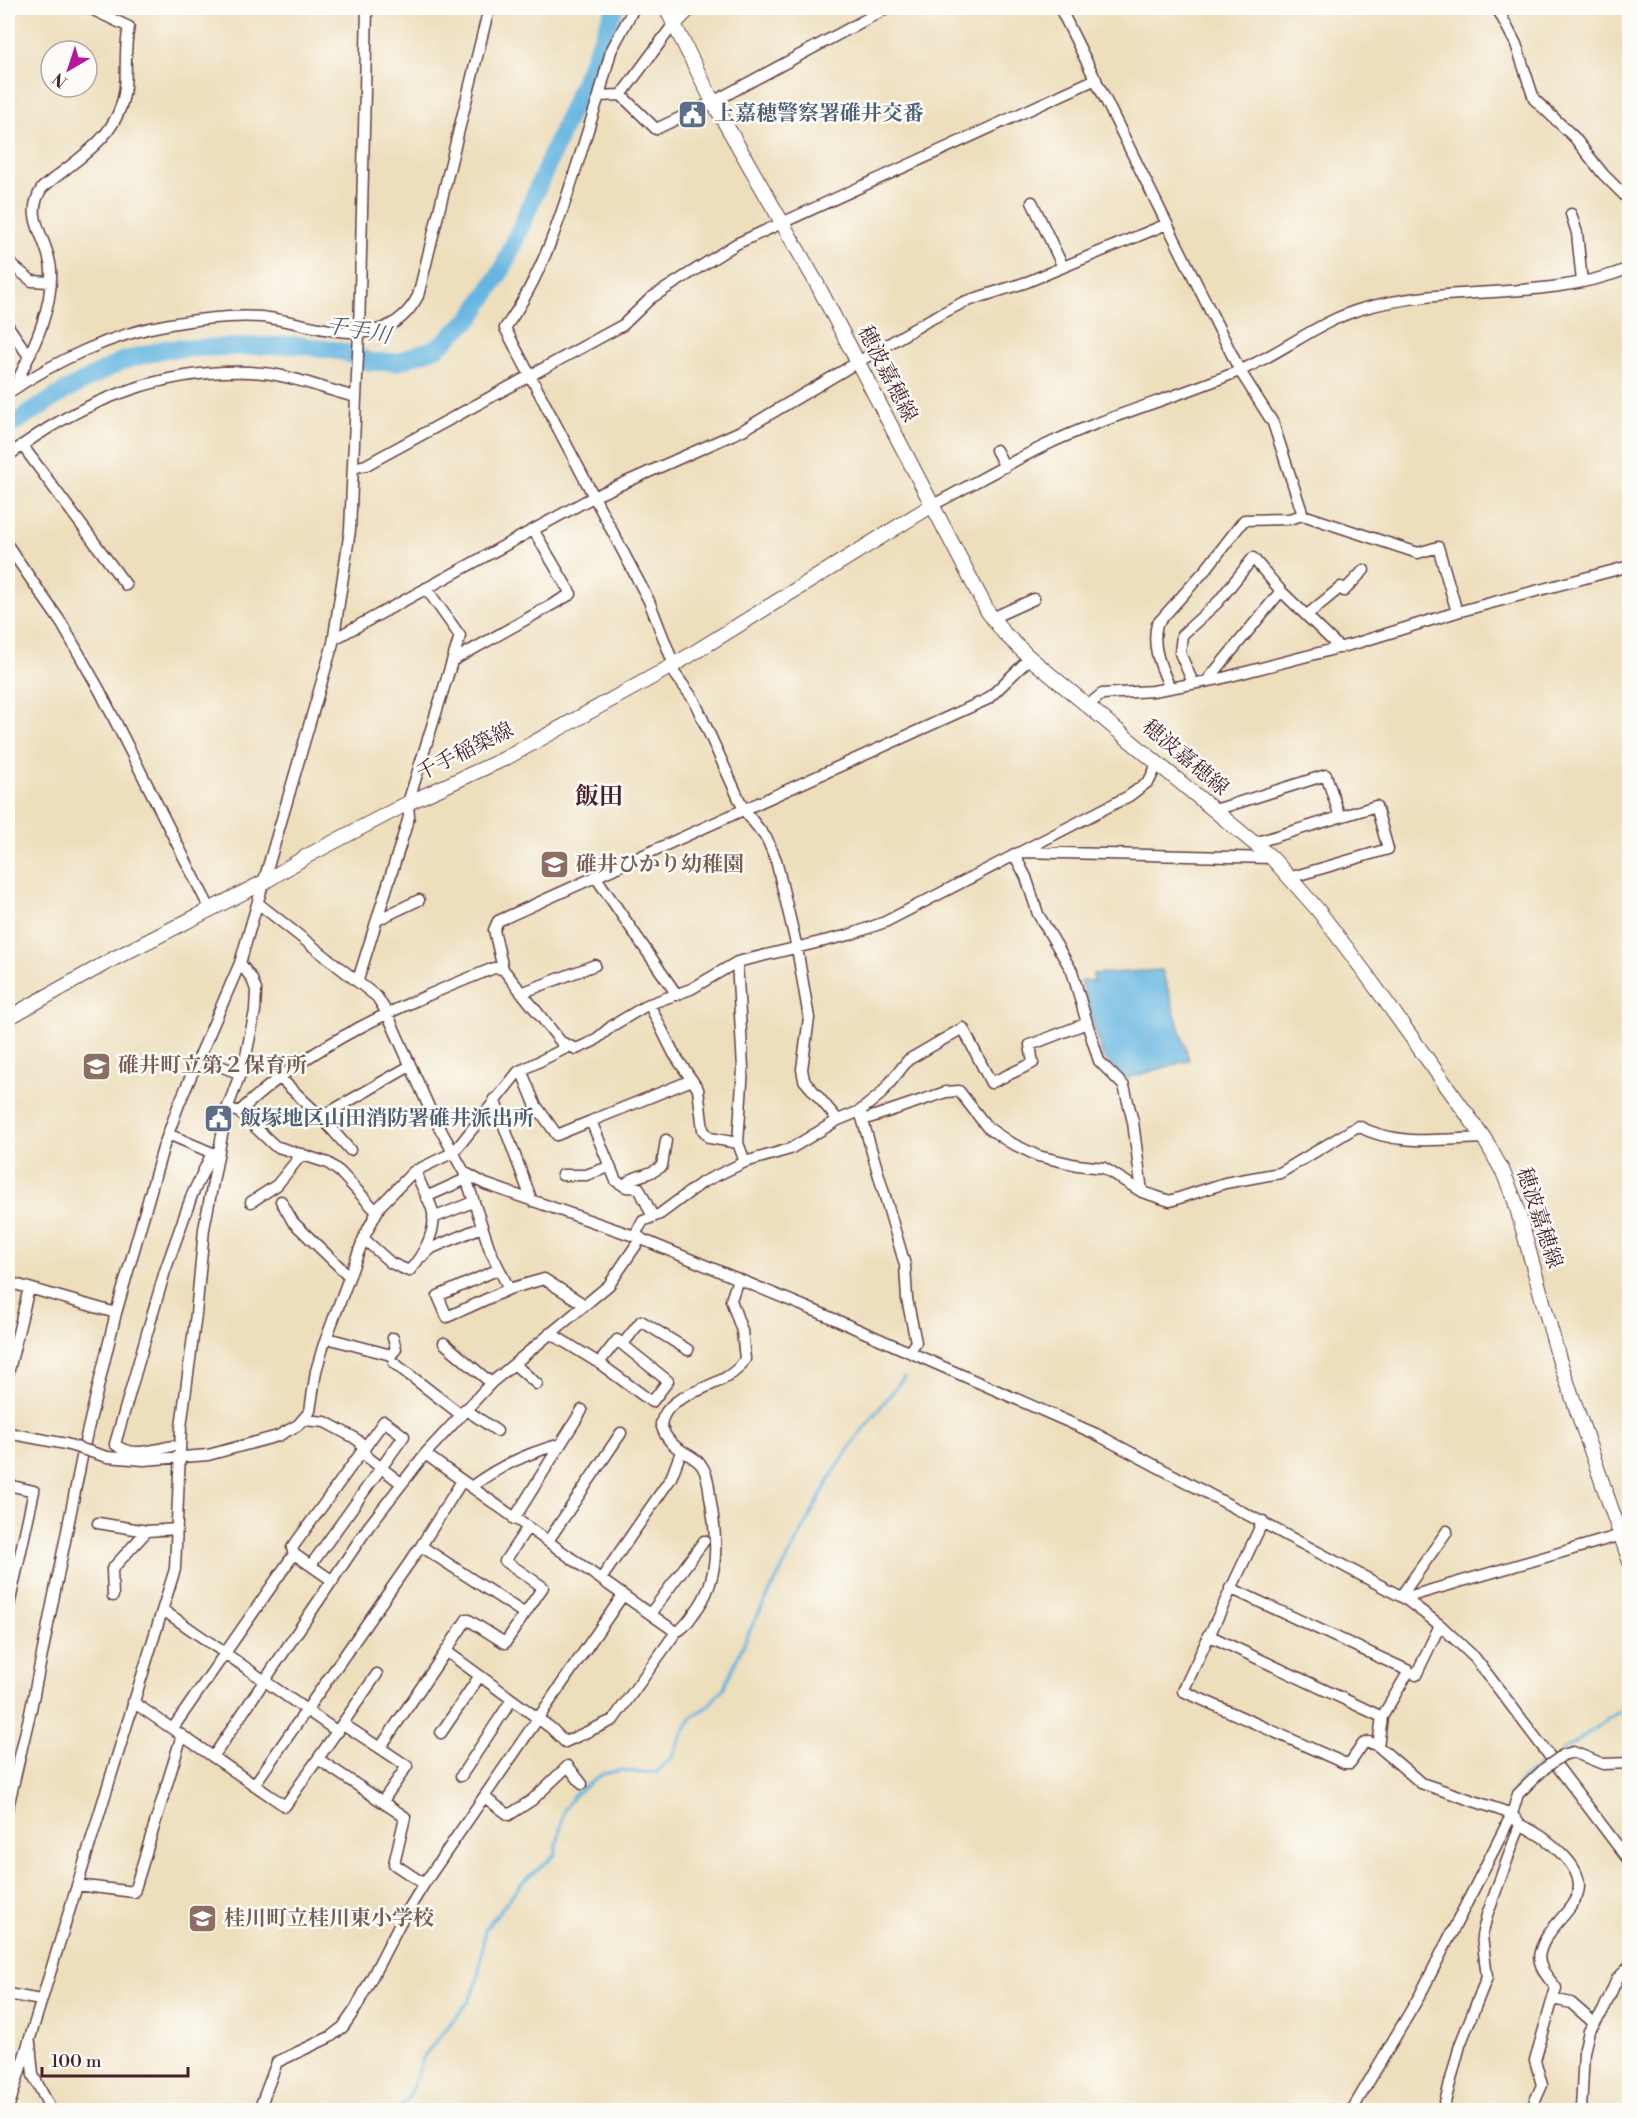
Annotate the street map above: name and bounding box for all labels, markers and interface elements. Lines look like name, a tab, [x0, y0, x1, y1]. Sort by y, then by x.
north arrow	[39, 39, 99, 99]
text: N	[49, 68, 71, 92]
public building icon: 上嘉穂警察署碓井交番	[677, 98, 709, 130]
place label: 上嘉穂警察署碓井交番	[714, 101, 924, 127]
water label: 千手川	[323, 312, 395, 350]
street label: 穂波嘉穂線	[852, 321, 922, 427]
street label: 穂波嘉穂線	[1136, 714, 1234, 802]
street label: 千手稲築線	[412, 717, 518, 787]
district label: 飯田	[575, 782, 623, 812]
school or university icon: 碓井ひかり幼稚園	[539, 849, 571, 881]
place label: 碓井ひかり幼稚園	[576, 852, 744, 878]
school or university icon: 碓井町立第２保育所	[81, 1050, 113, 1082]
place label: 碓井町立第２保育所	[118, 1053, 307, 1079]
public building icon: 飯塚地区山田消防署碓井派出所	[203, 1103, 235, 1135]
place label: 飯塚地区山田消防署碓井派出所	[240, 1106, 534, 1132]
street label: 穂波嘉穂線	[1510, 1164, 1568, 1272]
school or university icon: 桂川町立桂川東小学校	[187, 1903, 219, 1935]
place label: 桂川町立桂川東小学校	[224, 1906, 434, 1932]
scale bar	[42, 2040, 188, 2078]
text: 100 m	[51, 2050, 102, 2073]

